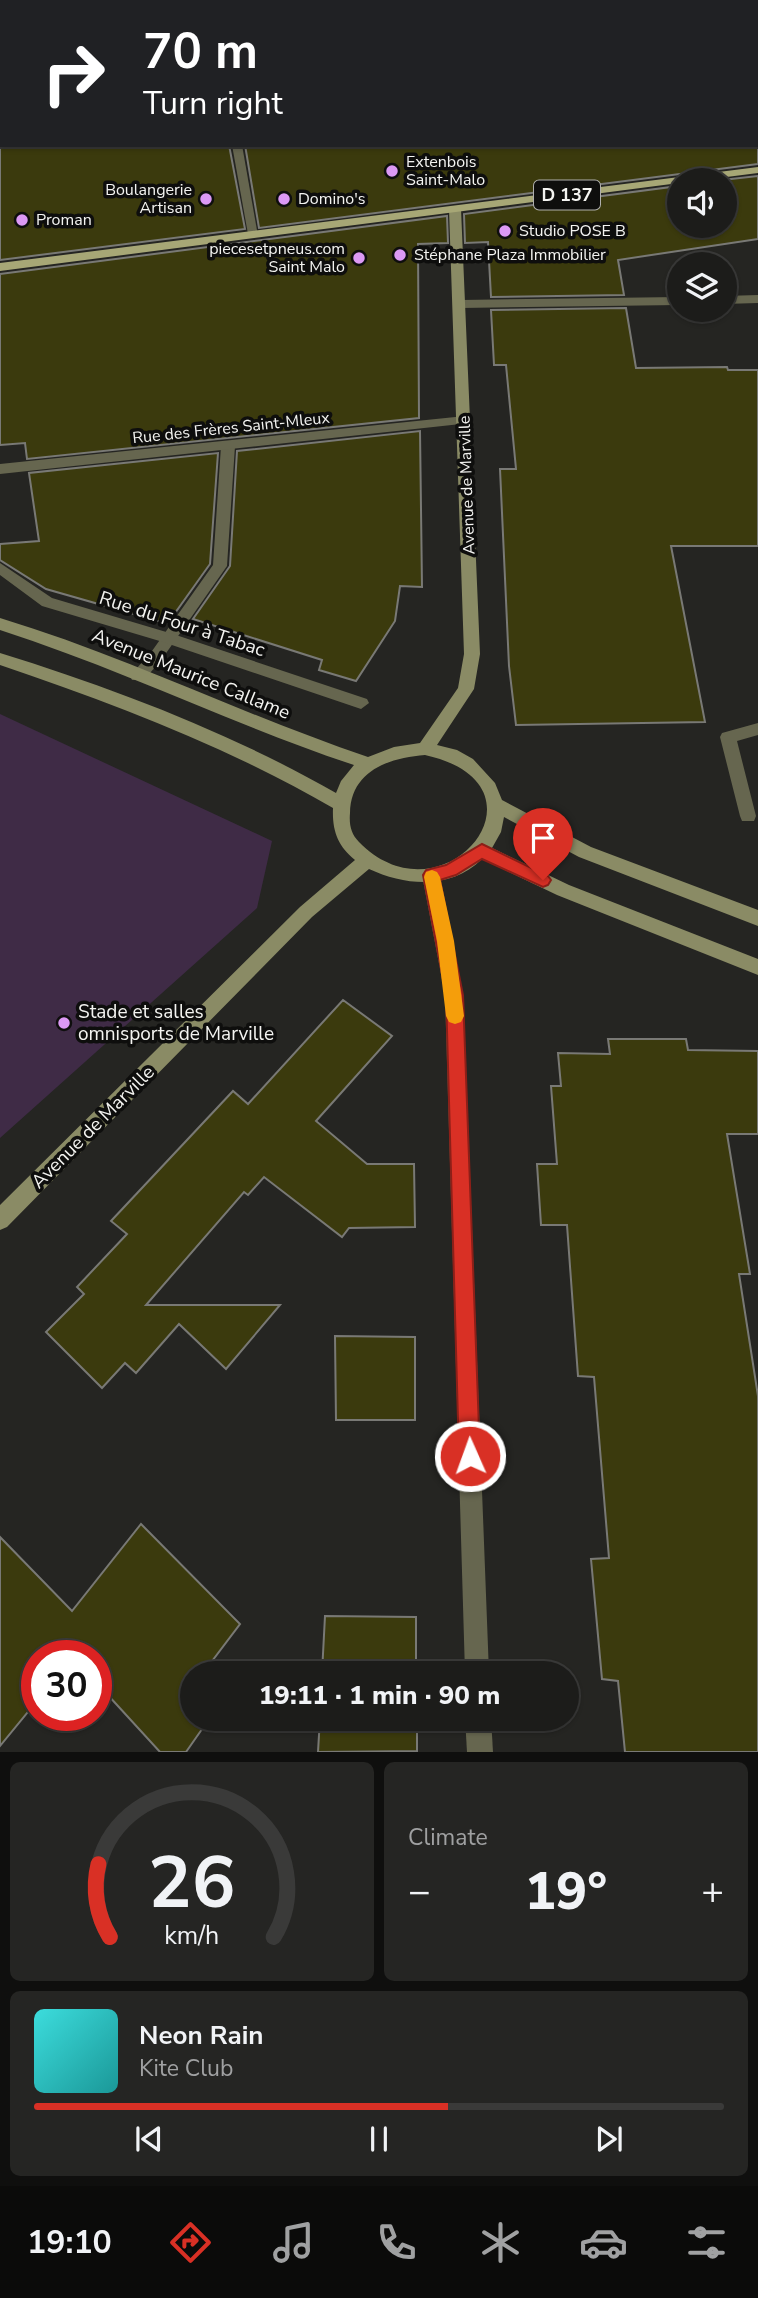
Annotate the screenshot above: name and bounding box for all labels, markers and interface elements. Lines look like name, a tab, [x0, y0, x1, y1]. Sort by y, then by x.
text: 70 m	[143, 18, 258, 85]
icon: right	[28, 28, 119, 119]
text: Turn right	[143, 82, 283, 125]
place label: Extenbois Saint-Malo	[406, 151, 485, 191]
marker: Extenbois Saint-Malo	[384, 163, 400, 179]
map controls	[667, 168, 737, 322]
button: sound	[667, 168, 737, 238]
place label: Boulangerie Artisan	[105, 179, 192, 219]
road number: D 137	[534, 180, 600, 210]
place label: Domino's	[298, 188, 365, 210]
marker: Boulangerie Artisan	[198, 191, 214, 207]
marker: Domino's	[276, 191, 292, 207]
place label: Proman	[36, 209, 92, 231]
marker: Proman	[14, 212, 30, 228]
place label: Studio POSE B	[519, 220, 626, 242]
marker: Studio POSE B	[497, 223, 513, 239]
place label: piecesetpneus.com Saint Malo	[209, 238, 345, 278]
place label: Stéphane Plaza Immobilier	[414, 244, 606, 266]
marker: Stéphane Plaza Immobilier	[392, 247, 408, 263]
marker: piecesetpneus.com Saint Malo	[351, 250, 367, 266]
button: layers	[667, 252, 737, 322]
street label: Rue des Frères Saint-Mleux	[131, 407, 331, 449]
street label: Avenue de Marville	[454, 415, 480, 555]
street label: Rue du Four à Tabac	[96, 585, 268, 663]
street label: Avenue Maurice Callame	[88, 622, 294, 726]
pin	[513, 808, 573, 880]
icon: arrive	[524, 819, 562, 857]
place label: Stade et salles omnisports de Marville	[78, 999, 274, 1047]
marker: Stade et salles omnisports de Marville	[56, 1015, 72, 1031]
street label: Avenue de Marville	[26, 1060, 160, 1194]
position arrow	[433, 1419, 507, 1493]
speed limit sign: 30	[21, 1640, 112, 1731]
text: 19:11 · 1 min · 90 m	[259, 1678, 500, 1713]
text: Climate	[408, 1822, 488, 1853]
text: 26	[148, 1834, 236, 1934]
text: 19°	[525, 1856, 607, 1927]
text: −	[408, 1866, 431, 1917]
text: +	[701, 1866, 724, 1917]
text: km/h	[164, 1919, 220, 1953]
text: Neon Rain	[139, 2018, 264, 2053]
text: Kite Club	[139, 2053, 233, 2084]
icon: previous	[130, 2120, 168, 2158]
icon: pause	[360, 2120, 398, 2158]
icon: next	[590, 2120, 628, 2158]
icon: directions	[166, 2218, 215, 2267]
icon: music	[269, 2218, 318, 2267]
icon: phone	[372, 2218, 421, 2267]
icon: climate	[476, 2218, 525, 2267]
icon: car	[579, 2218, 628, 2267]
icon: filters	[682, 2218, 731, 2267]
text: 19:10	[27, 2221, 112, 2264]

